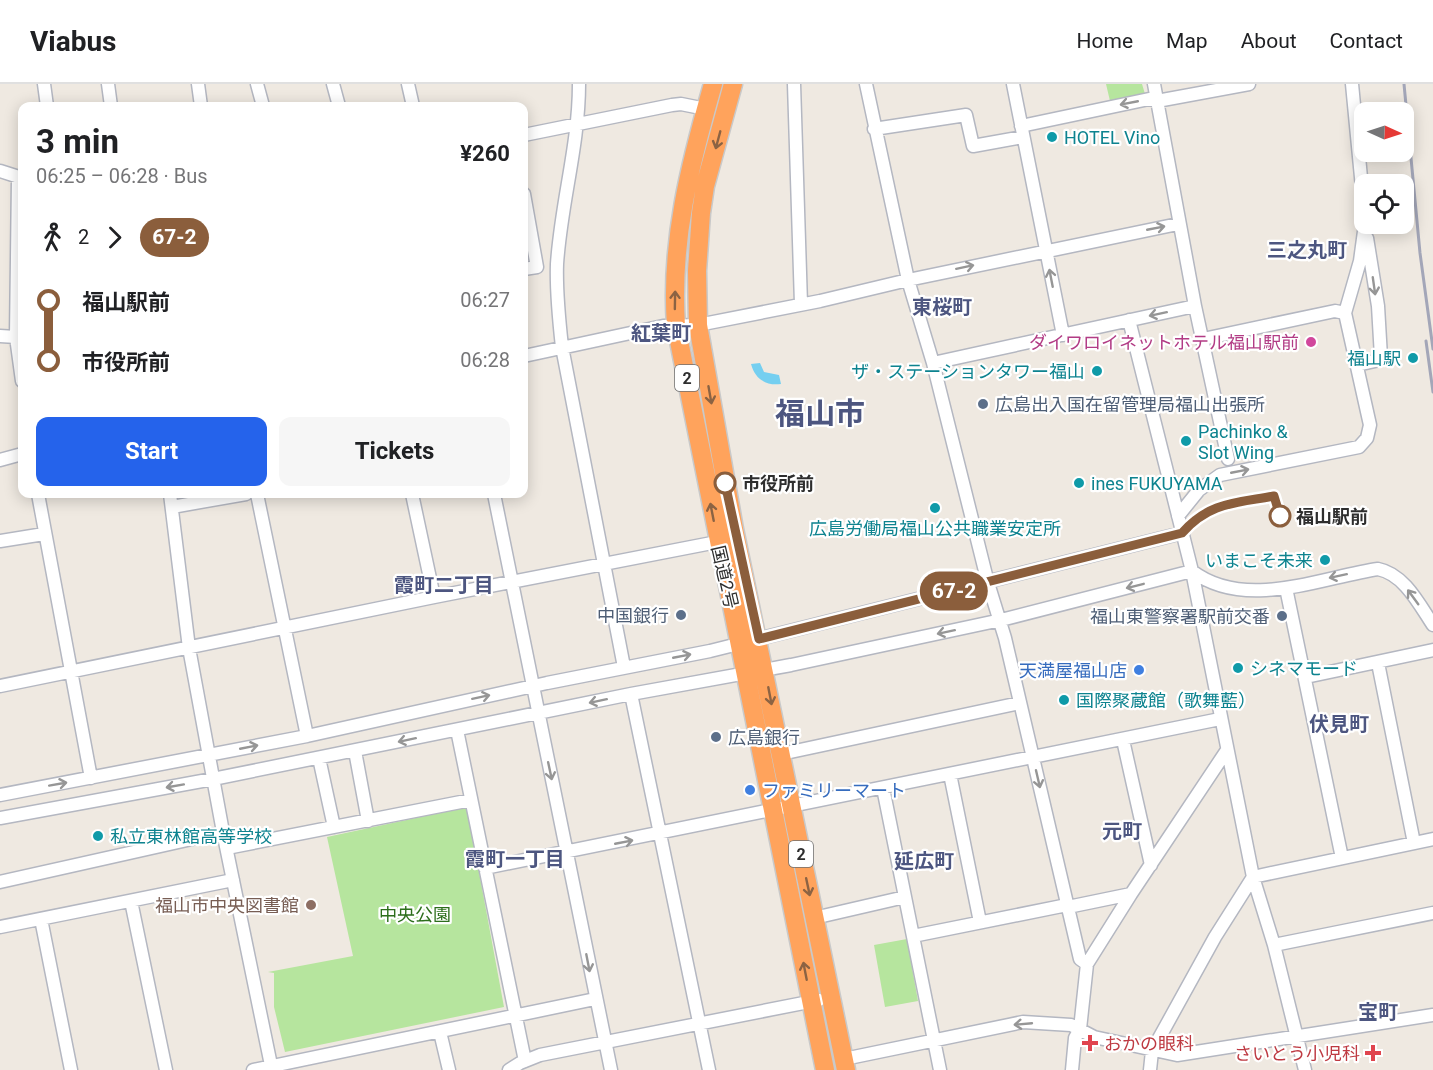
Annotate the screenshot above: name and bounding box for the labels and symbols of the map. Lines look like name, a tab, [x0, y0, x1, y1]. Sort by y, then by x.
one-way arrow	[1120, 98, 1139, 109]
north arrow	[1354, 102, 1414, 162]
place label: HOTEL Vino	[1064, 127, 1160, 148]
one-way arrow	[711, 130, 723, 149]
marker: HOTEL Vino	[1045, 130, 1059, 144]
one-way arrow	[1146, 222, 1165, 233]
district label: 三之丸町	[1267, 238, 1347, 262]
one-way arrow	[955, 261, 974, 273]
one-way arrow	[1045, 268, 1056, 288]
one-way arrow	[1369, 275, 1380, 295]
one-way arrow	[669, 290, 681, 310]
district label: 東桜町	[912, 295, 972, 319]
one-way arrow	[1149, 308, 1168, 320]
district label: 紅葉町	[631, 321, 691, 345]
place label: ダイワロイネットホテル福山駅前	[1029, 332, 1299, 353]
marker: ダイワロイネットホテル福山駅前	[1304, 335, 1318, 349]
place label: 福山駅	[1347, 348, 1401, 369]
marker: 福山駅	[1406, 351, 1420, 365]
place label: ザ・ステーションタワー福山	[851, 361, 1085, 382]
marker: ザ・ステーションタワー福山	[1090, 364, 1104, 378]
road number: 2	[675, 365, 699, 391]
one-way arrow	[705, 385, 716, 404]
place label: 広島出入国在留管理局福山出張所	[995, 394, 1265, 415]
district label: 福山市	[775, 396, 865, 431]
marker: 広島出入国在留管理局福山出張所	[976, 397, 990, 411]
place label: Pachinko & Slot Wing	[1198, 421, 1289, 463]
marker: Pachinko & Slot Wing	[1179, 434, 1193, 448]
one-way arrow	[1230, 465, 1250, 476]
marker: 市役所前	[714, 472, 736, 494]
place label: 市役所前	[742, 473, 814, 494]
place label: ines FUKUYAMA	[1091, 473, 1223, 494]
marker: ines FUKUYAMA	[1072, 476, 1086, 490]
marker: 広島労働局福山公共職業安定所	[928, 501, 942, 515]
one-way arrow	[706, 503, 717, 523]
marker: 福山駅前	[1269, 505, 1291, 527]
place label: 福山駅前	[1296, 506, 1368, 527]
place label: 広島労働局福山公共職業安定所	[809, 518, 1061, 539]
street label: 国道2号	[708, 543, 742, 611]
place label: いまこそ未来	[1205, 550, 1313, 571]
marker: いまこそ未来	[1318, 553, 1332, 567]
one-way arrow	[1329, 571, 1348, 583]
line badge: 67-2	[912, 572, 996, 610]
district label: 霞町二丁目	[394, 573, 494, 597]
one-way arrow	[1126, 580, 1145, 592]
one-way arrow	[1407, 590, 1419, 606]
place label: 中国銀行	[597, 605, 669, 626]
place label: 福山東警察署駅前交番	[1090, 606, 1270, 627]
marker: 中国銀行	[674, 608, 688, 622]
marker: 福山東警察署駅前交番	[1275, 609, 1289, 623]
one-way arrow	[936, 627, 956, 638]
one-way arrow	[671, 650, 691, 661]
place label: シネマモード	[1250, 658, 1358, 679]
place label: 天満屋福山店	[1019, 660, 1127, 681]
marker: シネマモード	[1231, 661, 1245, 675]
marker: 天満屋福山店	[1132, 663, 1146, 677]
one-way arrow	[765, 686, 776, 705]
place label: 国際聚蔵館（歌舞藍）	[1076, 690, 1256, 711]
one-way arrow	[471, 691, 490, 703]
marker: 国際聚蔵館（歌舞藍）	[1057, 693, 1071, 707]
one-way arrow	[589, 696, 609, 707]
district label: 伏見町	[1309, 712, 1369, 736]
place label: 広島銀行	[728, 727, 800, 748]
marker: 広島銀行	[709, 730, 723, 744]
one-way arrow	[398, 735, 418, 746]
one-way arrow	[239, 741, 258, 752]
one-way arrow	[545, 761, 556, 781]
one-way arrow	[1032, 770, 1044, 789]
one-way arrow	[47, 778, 67, 789]
place label: ファミリーマート	[762, 780, 906, 801]
one-way arrow	[166, 781, 185, 792]
marker: ファミリーマート	[743, 783, 757, 797]
district label: 元町	[1102, 819, 1142, 843]
place label: 私立東林館高等学校	[110, 826, 272, 847]
marker: 私立東林館高等学校	[91, 829, 105, 843]
one-way arrow	[613, 836, 633, 847]
road number: 2	[789, 841, 813, 867]
district label: 霞町一丁目	[465, 847, 565, 871]
district label: 延広町	[894, 849, 954, 873]
one-way arrow	[803, 877, 814, 896]
place label: 福山市中央図書館	[155, 895, 299, 916]
marker: 福山市中央図書館	[304, 898, 318, 912]
park label: 中央公園	[379, 904, 451, 925]
one-way arrow	[583, 952, 594, 972]
one-way arrow	[799, 962, 810, 982]
district label: 宝町	[1358, 1000, 1398, 1024]
one-way arrow	[1014, 1018, 1033, 1029]
place label: おかの眼科	[1104, 1033, 1194, 1054]
marker: おかの眼科	[1081, 1034, 1099, 1052]
place label: さいとう小児科	[1234, 1043, 1360, 1064]
marker: さいとう小児科	[1364, 1044, 1382, 1062]

